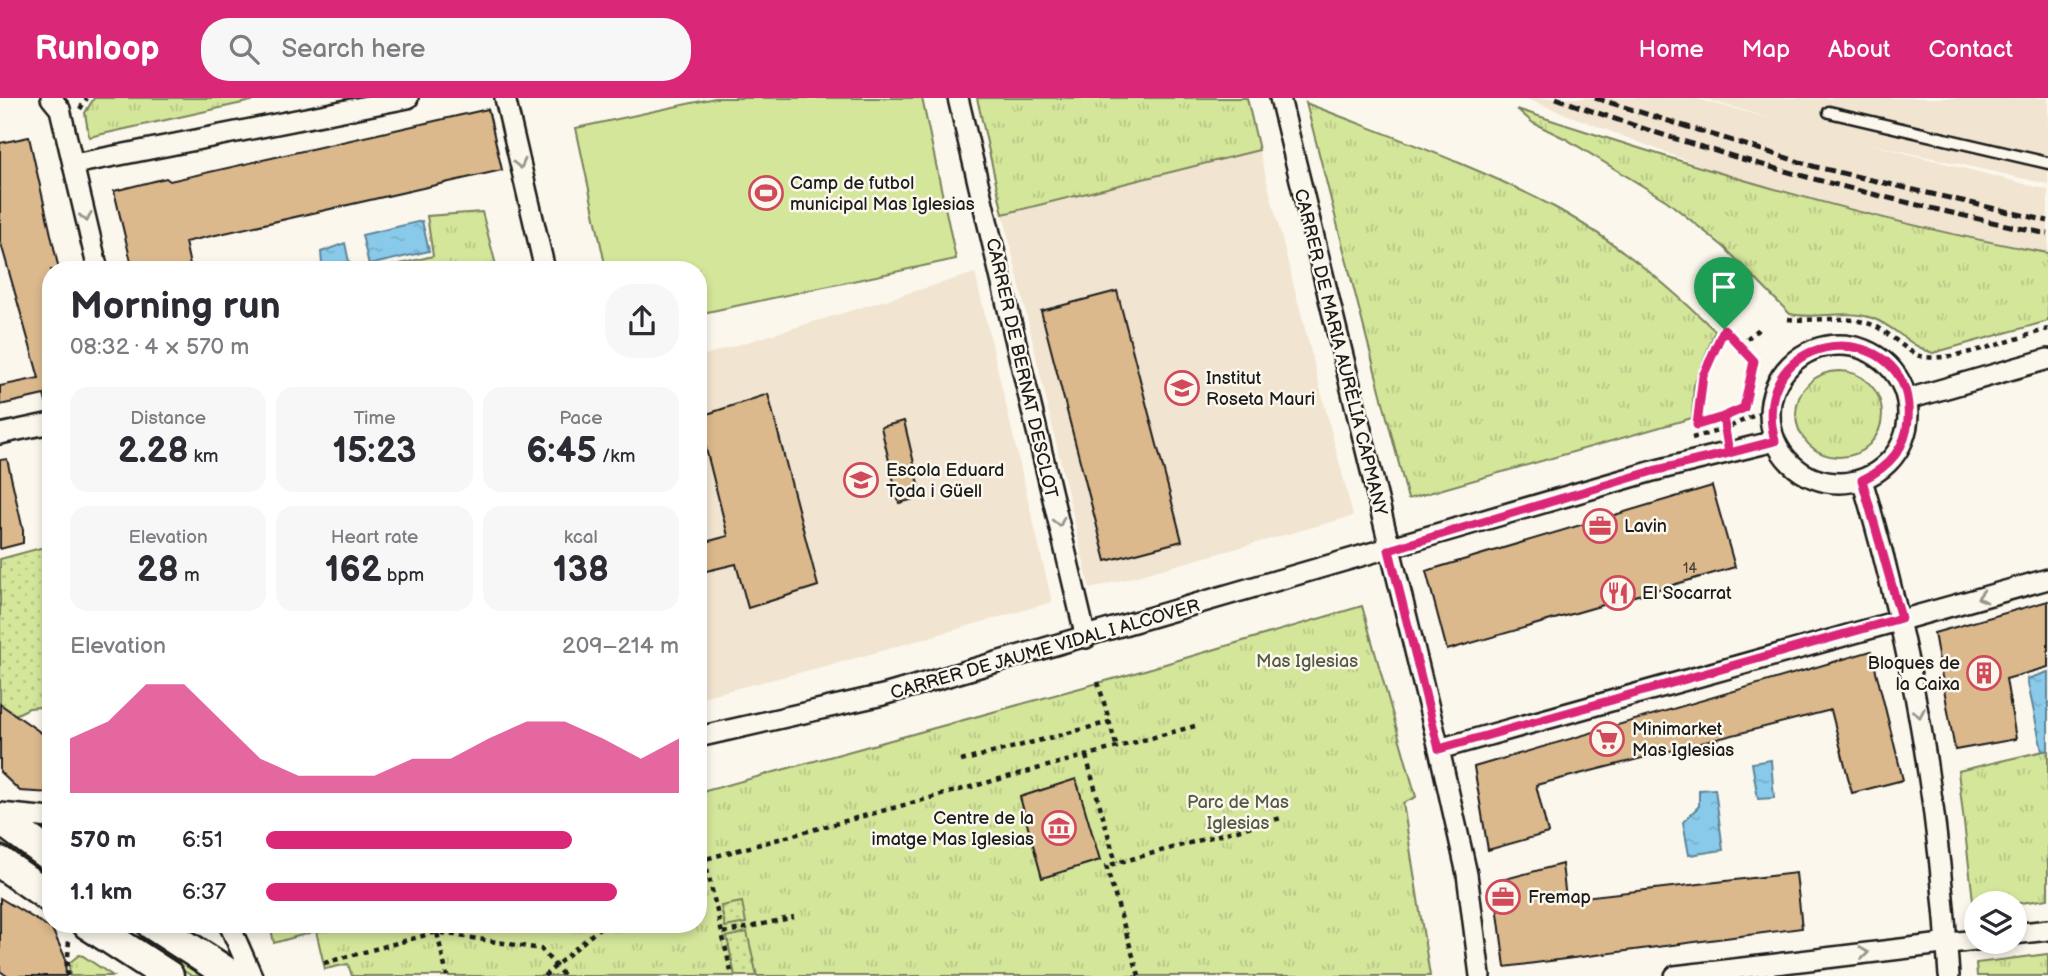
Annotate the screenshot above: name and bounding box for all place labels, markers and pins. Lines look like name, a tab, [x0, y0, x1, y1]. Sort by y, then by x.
place label: Camp de futbol municipal Mas Iglesias	[790, 173, 975, 215]
sports icon: Camp de futbol municipal Mas Iglesias	[747, 174, 785, 212]
pin	[1694, 257, 1754, 329]
place label: Institut Roseta Mauri	[1206, 368, 1315, 410]
school or university icon: Institut Roseta Mauri	[1163, 369, 1201, 407]
place label: Escola Eduard Toda i Güell	[886, 460, 1004, 502]
school or university icon: Escola Eduard Toda i Güell	[842, 461, 880, 499]
office icon: Lavin	[1581, 507, 1619, 545]
place label: Lavin	[1624, 516, 1667, 537]
restaurant icon: El Socarrat	[1599, 574, 1637, 612]
place label: El Socarrat	[1642, 583, 1732, 604]
place label: Bloques de la Caixa	[1868, 653, 1960, 695]
building icon: Bloques de la Caixa	[1965, 654, 2003, 692]
place label: Minimarket Mas Iglesias	[1632, 719, 1734, 761]
supermarket icon: Minimarket Mas Iglesias	[1588, 720, 1626, 758]
place label: Centre de la imatge Mas Iglesias	[872, 808, 1034, 850]
museum icon: Centre de la imatge Mas Iglesias	[1040, 809, 1078, 847]
office icon: Fremap	[1484, 878, 1522, 916]
place label: Fremap	[1528, 887, 1591, 908]

